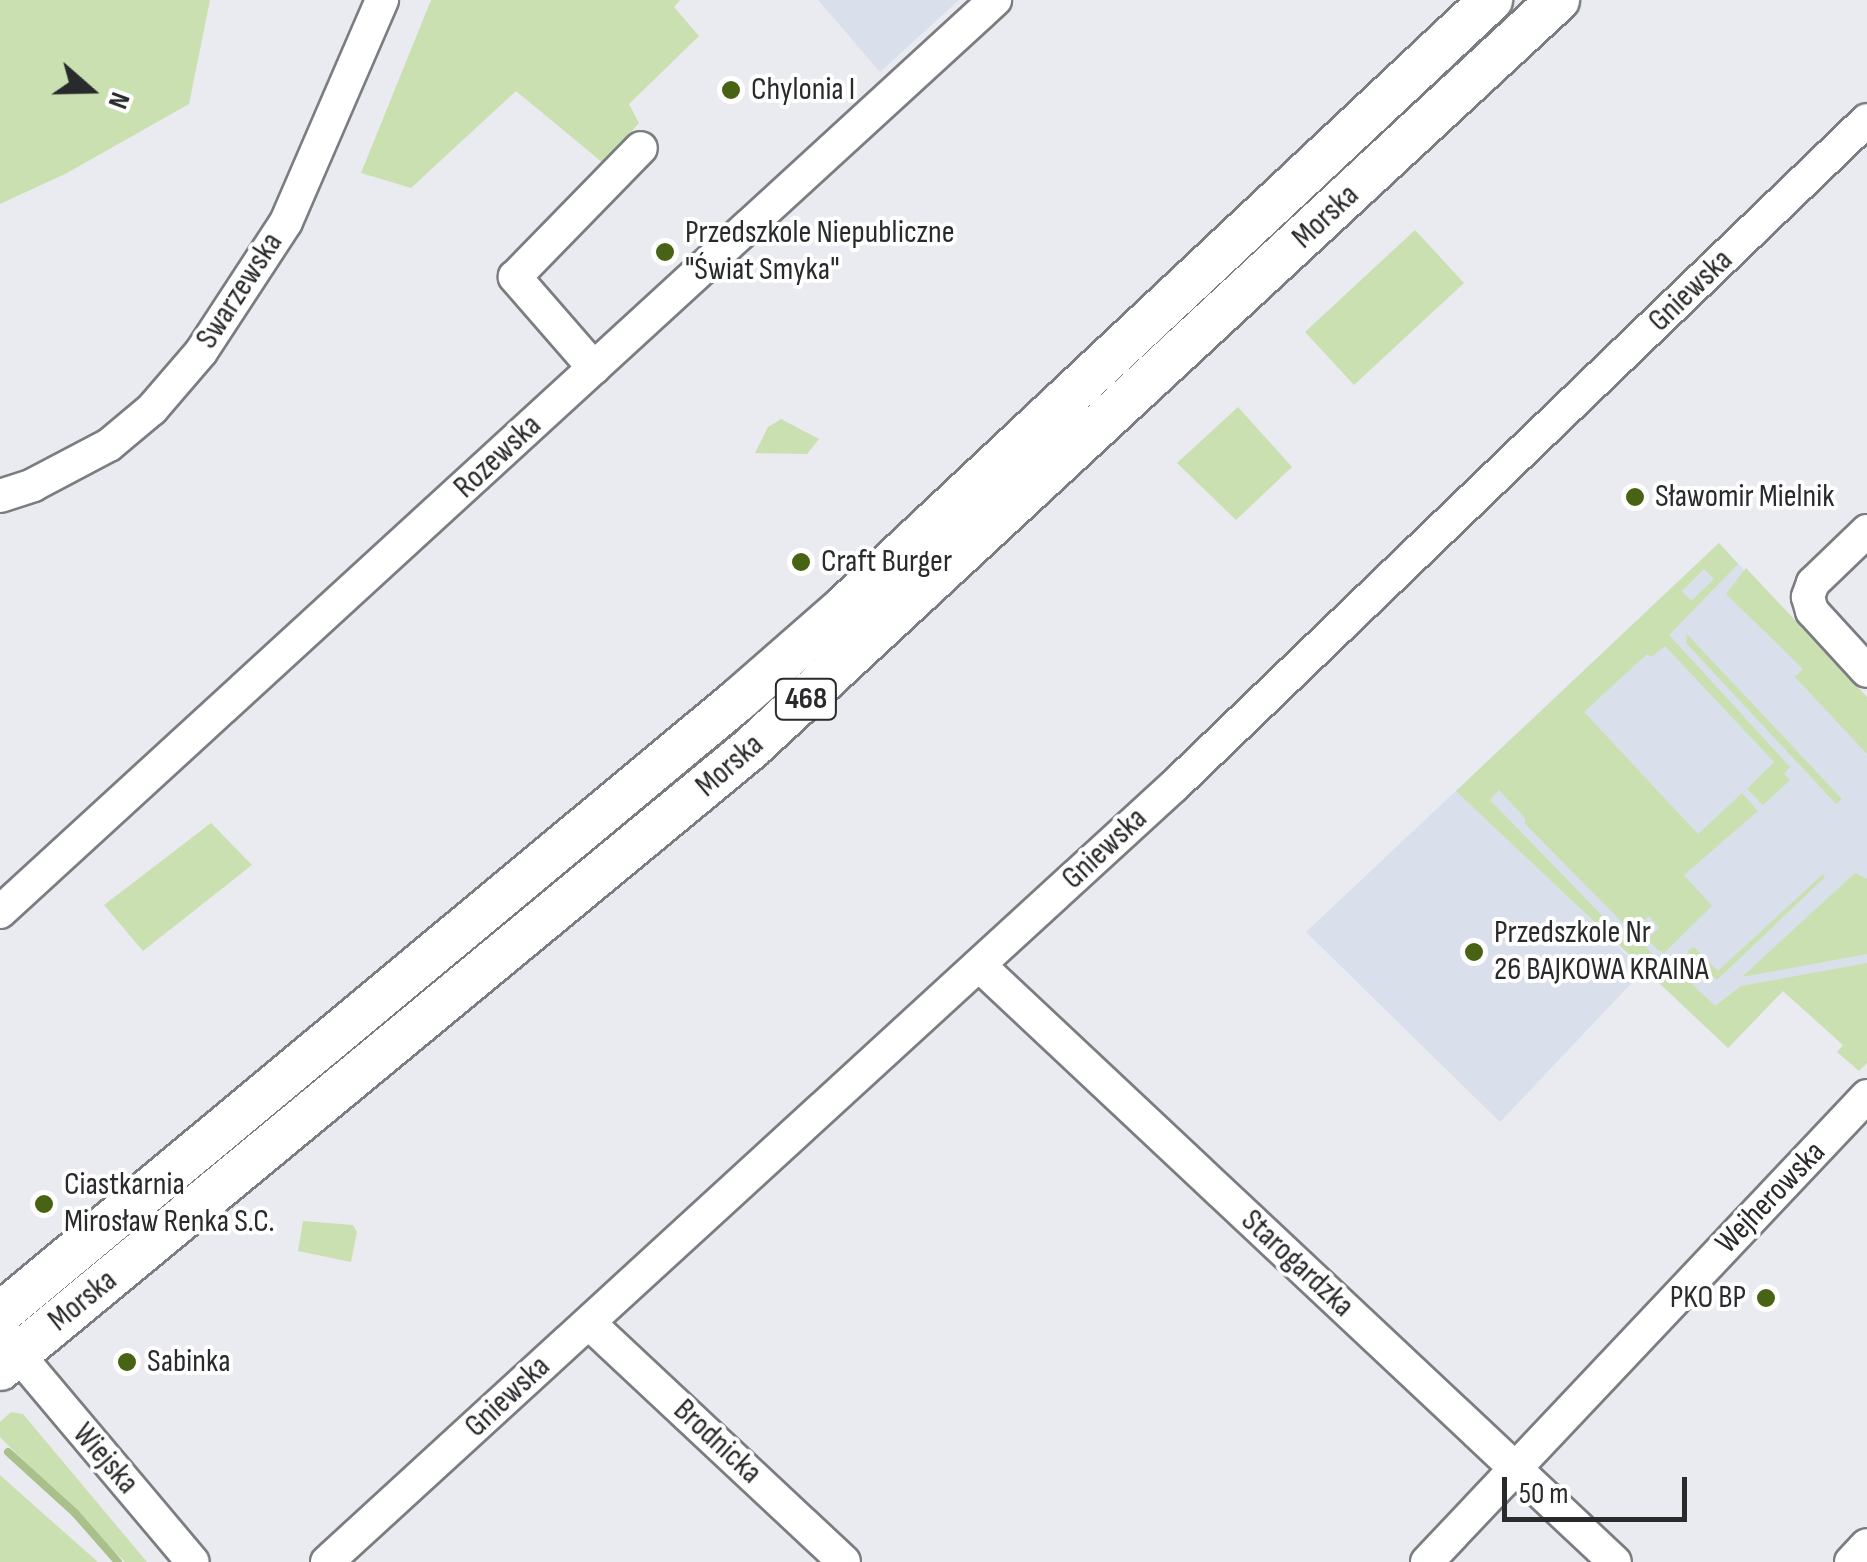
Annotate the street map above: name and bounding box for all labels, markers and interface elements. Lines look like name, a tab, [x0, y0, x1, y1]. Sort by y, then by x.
north arrow	[40, 40, 140, 140]
place label: Chylonia I	[751, 71, 855, 109]
marker: Chylonia I	[720, 79, 742, 101]
text: N	[101, 88, 137, 113]
street label: Morska	[1285, 177, 1367, 257]
place label: Przedszkole Niepubliczne "Świat Smyka"	[685, 215, 955, 290]
street label: Swarzewska	[188, 226, 292, 356]
marker: Przedszkole Niepubliczne "Świat Smyka"	[654, 241, 676, 263]
street label: Gniewska	[1641, 242, 1741, 340]
street label: Rozewska	[446, 407, 550, 507]
place label: Sławomir Mielnik	[1655, 478, 1834, 516]
marker: Sławomir Mielnik	[1624, 486, 1646, 508]
place label: Craft Burger	[821, 543, 952, 581]
marker: Craft Burger	[790, 551, 812, 573]
road number: 468	[774, 674, 838, 724]
street label: Morska	[688, 726, 772, 806]
street label: Gniewska	[1054, 800, 1156, 898]
place label: Przedszkole Nr 26 BAJKOWA KRAINA	[1494, 915, 1709, 990]
marker: Przedszkole Nr 26 BAJKOWA KRAINA	[1463, 941, 1485, 963]
street label: Wejherowska	[1708, 1134, 1834, 1262]
place label: Ciastkarnia Mirosław Renka S.C.	[64, 1167, 275, 1242]
marker: Ciastkarnia Mirosław Renka S.C.	[33, 1193, 55, 1215]
street label: Starogardzka	[1233, 1202, 1361, 1326]
street label: Morska	[41, 1262, 125, 1340]
place label: PKO BP	[1670, 1279, 1746, 1317]
marker: PKO BP	[1755, 1287, 1777, 1309]
place label: Sabinka	[147, 1343, 230, 1381]
street label: Gniewska	[457, 1348, 559, 1446]
marker: Sabinka	[116, 1351, 138, 1373]
street label: Brodnicka	[665, 1392, 769, 1492]
street label: Wiejska	[64, 1416, 146, 1502]
scale bar	[1507, 1457, 1692, 1519]
text: 50 m	[1519, 1476, 1568, 1512]

